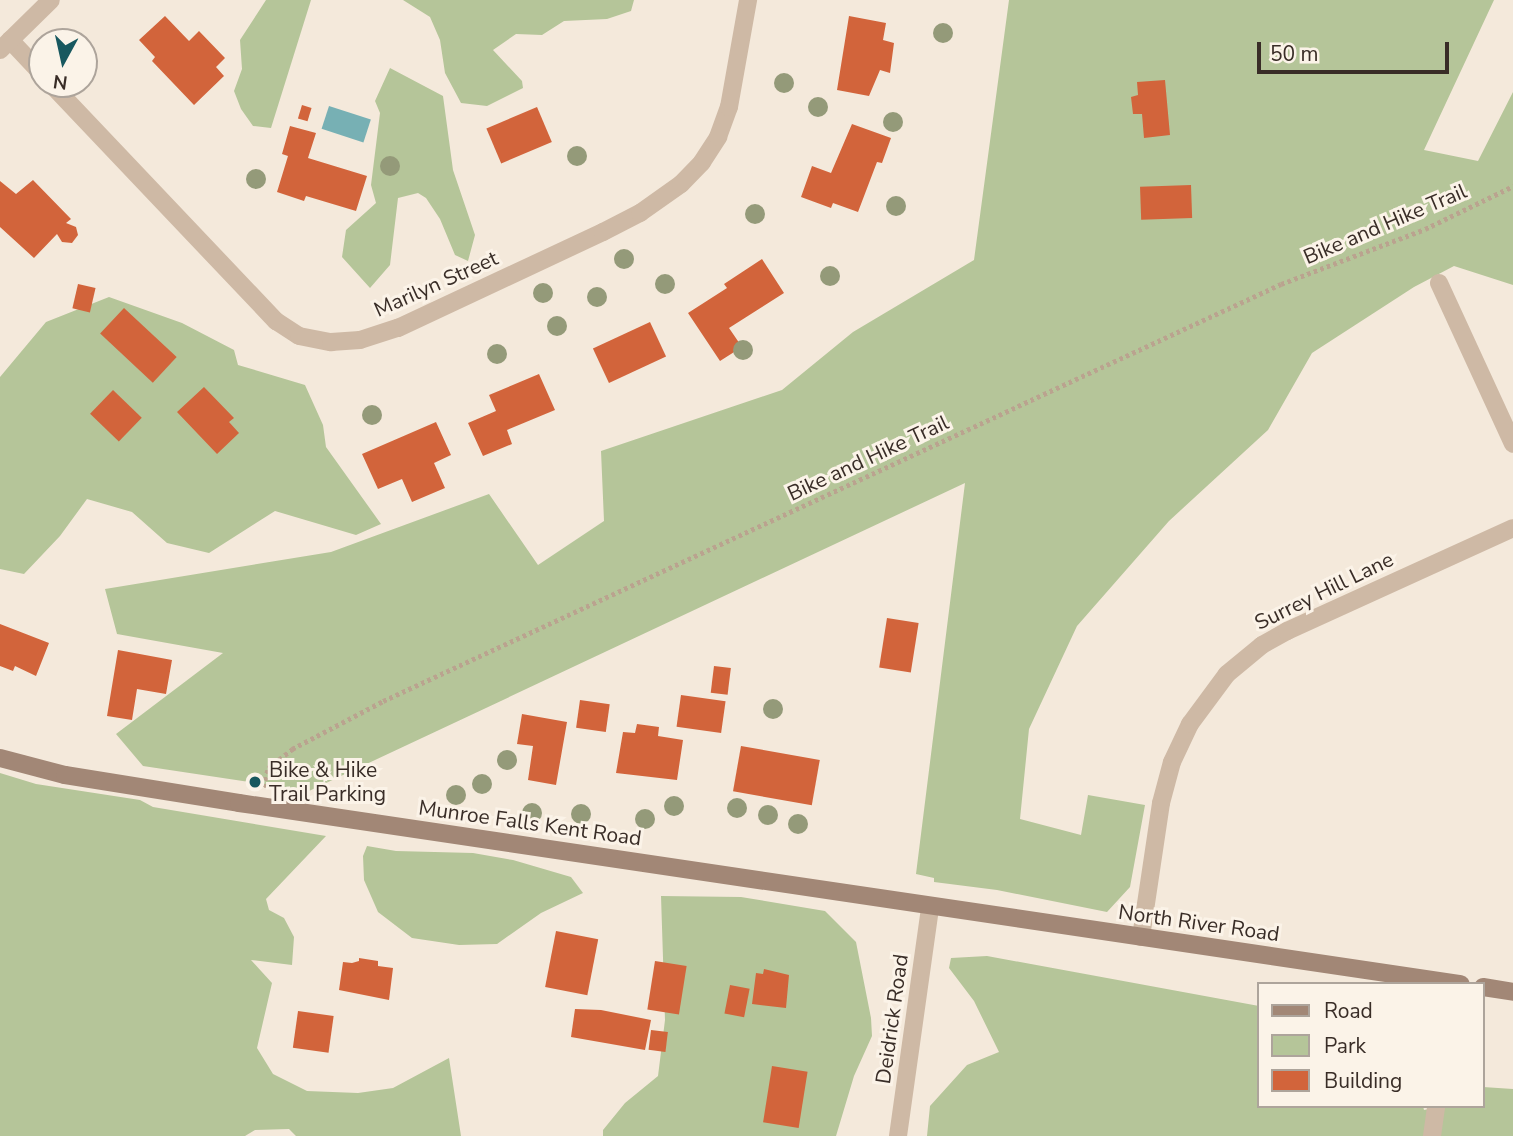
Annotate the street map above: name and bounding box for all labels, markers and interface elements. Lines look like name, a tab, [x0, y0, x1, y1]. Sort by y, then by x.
north arrow	[28, 28, 98, 98]
scale bar	[1261, 28, 1454, 72]
text: 50 m	[1270, 40, 1319, 68]
text: N	[52, 68, 69, 96]
street label: Bike and Hike Trail	[1300, 178, 1470, 270]
street label: Marilyn Street	[370, 245, 502, 323]
street label: Bike and Hike Trail	[783, 410, 953, 506]
street label: Surrey Hill Lane	[1251, 547, 1397, 635]
place label: Bike & Hike Trail Parking	[269, 757, 386, 807]
marker: Bike & Hike Trail Parking	[247, 774, 263, 790]
street label: Munroe Falls Kent Road	[417, 795, 643, 851]
street label: North River Road	[1117, 899, 1281, 947]
street label: Deidrick Road	[870, 953, 914, 1085]
legend	[1258, 982, 1485, 1108]
text: Road	[1324, 997, 1373, 1025]
text: Park	[1324, 1032, 1366, 1060]
text: Building	[1324, 1067, 1402, 1095]

